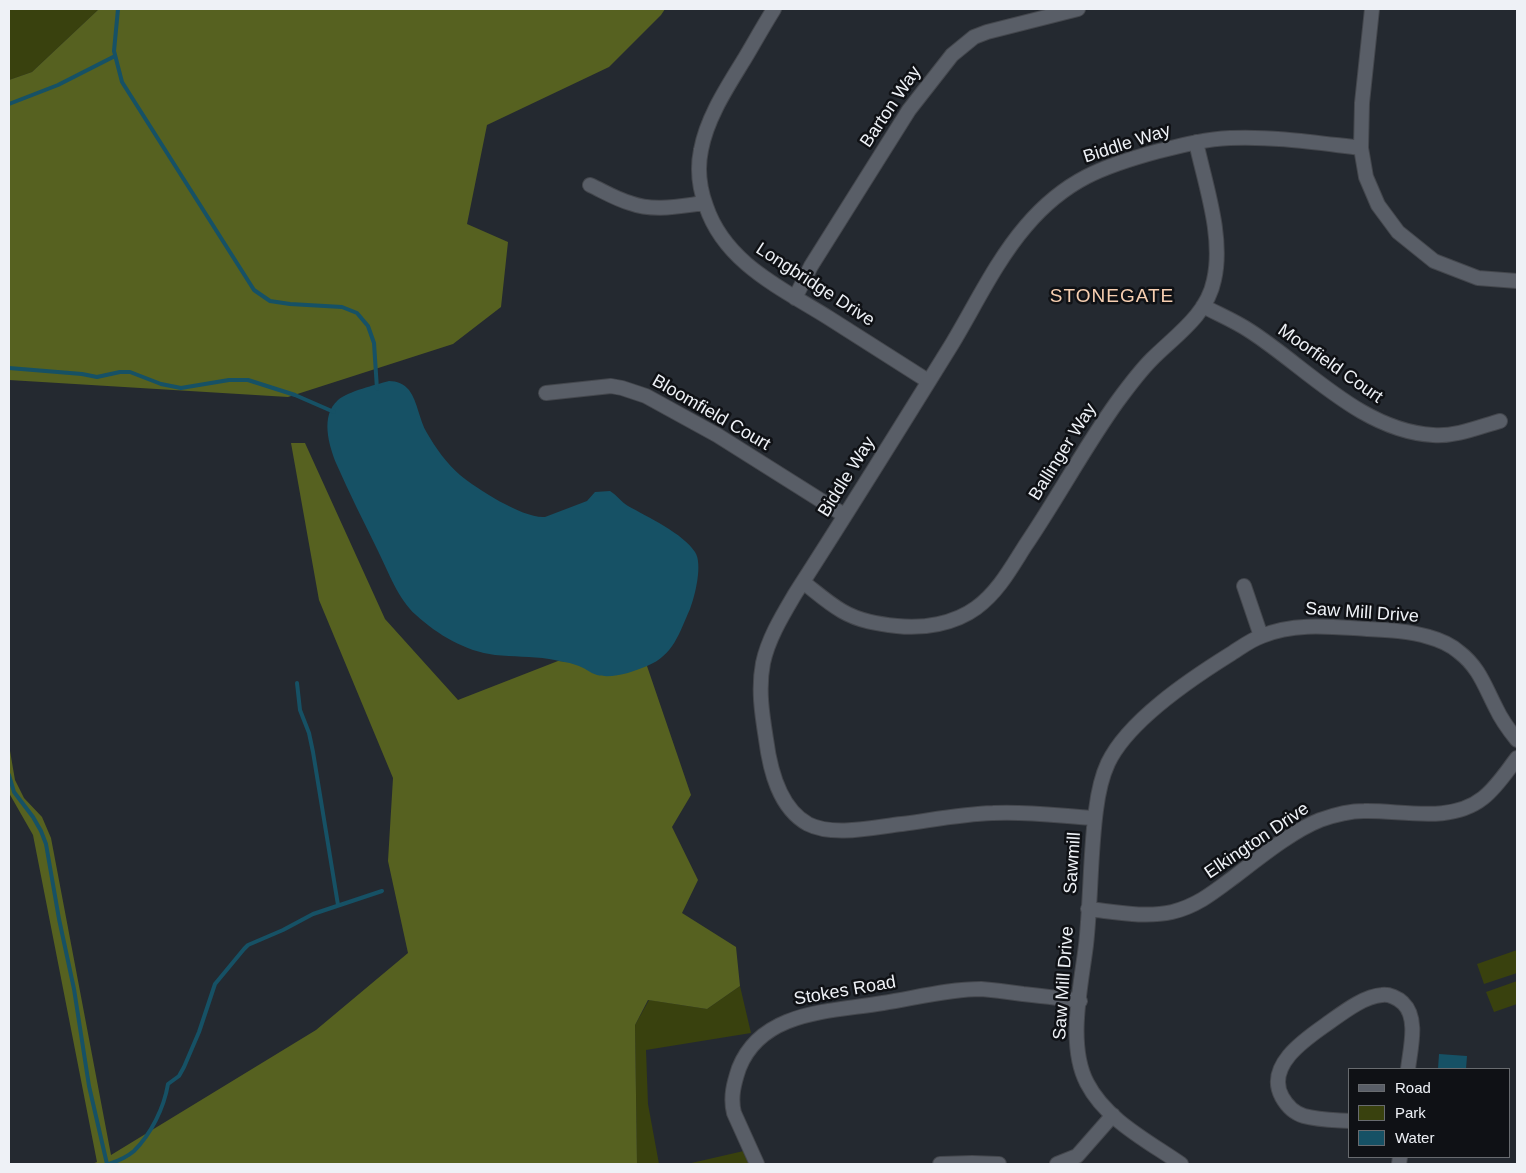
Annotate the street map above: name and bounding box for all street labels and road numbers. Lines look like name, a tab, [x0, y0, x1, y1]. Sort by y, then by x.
street label: Barton Way	[856, 62, 926, 152]
street label: Biddle Way	[1081, 120, 1173, 168]
street label: Longbridge Drive	[752, 239, 878, 331]
street label: Moorfield Court	[1273, 320, 1387, 408]
street label: Bloomfield Court	[648, 370, 774, 456]
street label: Ballinger Way	[1025, 399, 1101, 505]
street label: Biddle Way	[814, 433, 880, 521]
street label: Saw Mill Drive	[1304, 598, 1420, 628]
street label: Elkington Drive	[1201, 798, 1313, 884]
street label: Sawmill	[1060, 831, 1086, 895]
street label: Saw Mill Drive	[1049, 925, 1079, 1041]
street label: Stokes Road	[792, 971, 898, 1011]

